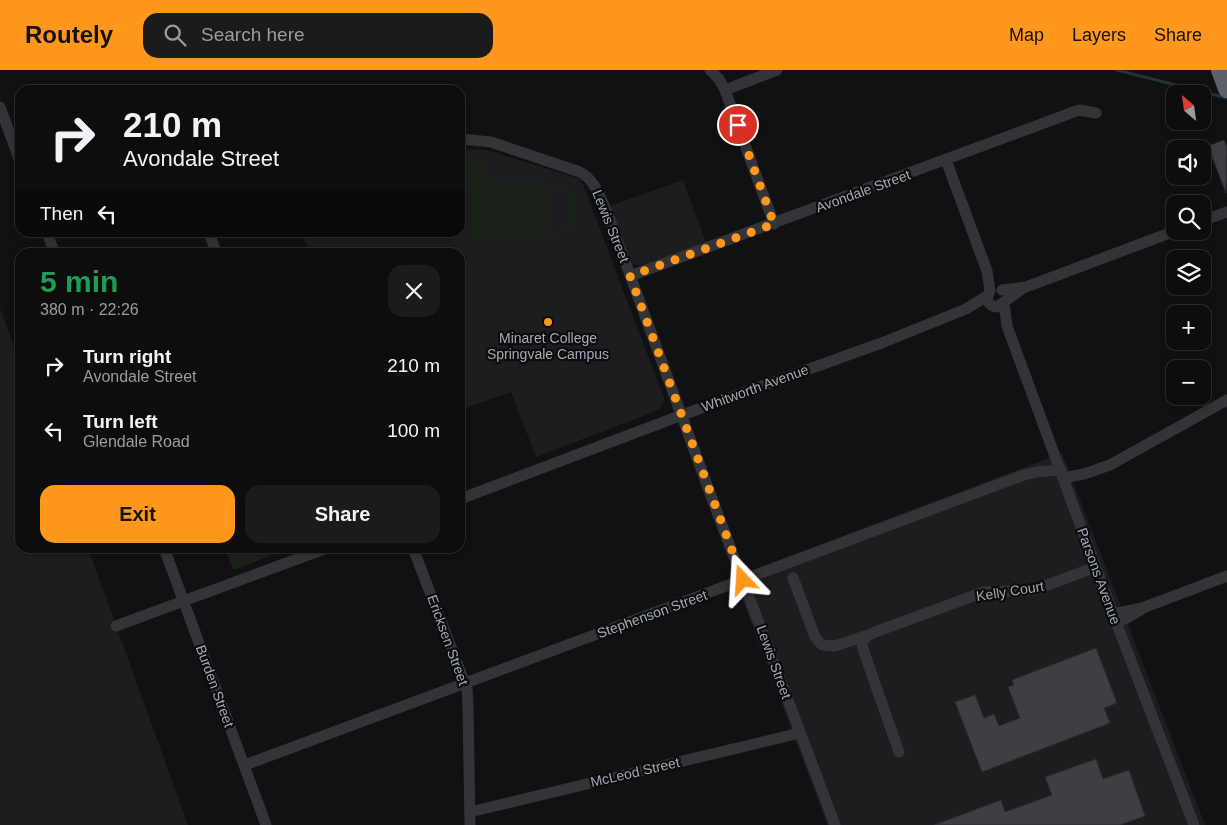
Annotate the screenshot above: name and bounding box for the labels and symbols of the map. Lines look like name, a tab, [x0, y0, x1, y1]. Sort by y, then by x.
north arrow	[1166, 85, 1211, 130]
pin	[717, 104, 759, 146]
street label: Avondale Street	[814, 166, 913, 216]
street label: Lewis Street	[589, 187, 633, 265]
marker: Minaret College Springvale Campus	[542, 316, 554, 328]
place label: Minaret College Springvale Campus	[487, 330, 609, 362]
street label: Whitworth Avenue	[699, 361, 811, 415]
street label: Parsons Avenue	[1074, 525, 1124, 627]
position arrow	[716, 553, 768, 605]
street label: Kelly Court	[975, 578, 1045, 604]
street label: Stephenson Street	[595, 587, 709, 641]
street label: Ericksen Street	[424, 593, 472, 687]
street label: Lewis Street	[753, 623, 795, 701]
street label: Burden Street	[193, 643, 237, 729]
street label: McLeod Street	[589, 754, 681, 790]

